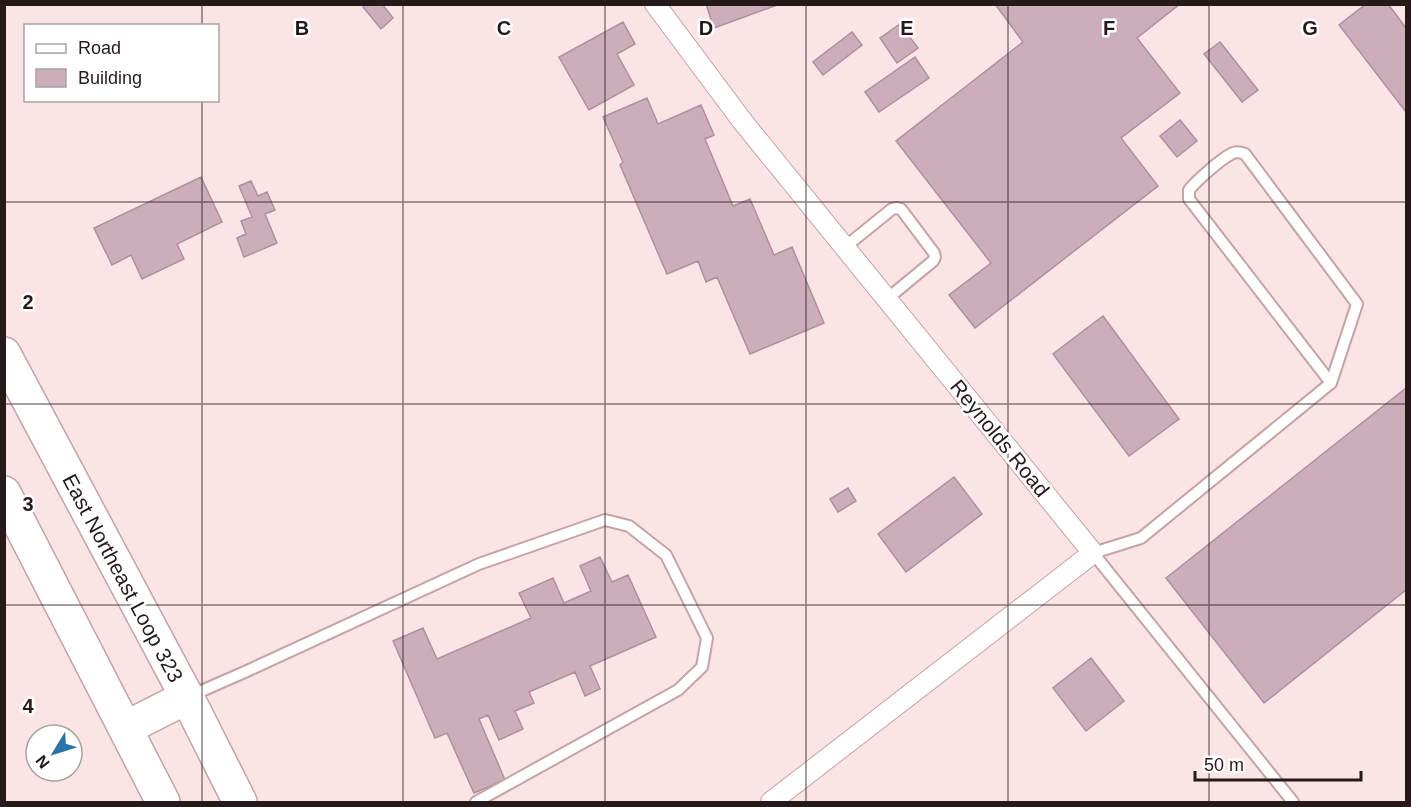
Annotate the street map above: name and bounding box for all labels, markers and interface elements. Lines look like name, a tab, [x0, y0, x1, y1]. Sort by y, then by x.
text: B	[295, 17, 309, 39]
text: C	[497, 17, 511, 39]
text: D	[699, 17, 713, 39]
text: E	[900, 17, 914, 39]
text: F	[1103, 17, 1115, 39]
text: G	[1302, 17, 1318, 39]
legend	[24, 24, 219, 102]
text: Road	[78, 38, 121, 58]
text: Building	[78, 68, 142, 88]
text: 2	[22, 291, 34, 313]
street label: Reynolds Road	[946, 375, 1054, 501]
street label: East Northeast Loop 323	[58, 470, 188, 686]
text: 3	[22, 493, 34, 515]
text: 4	[22, 695, 34, 717]
north arrow	[24, 723, 84, 783]
scale bar	[1195, 744, 1362, 782]
text: N	[32, 752, 53, 772]
text: 50 m	[1204, 755, 1244, 775]

